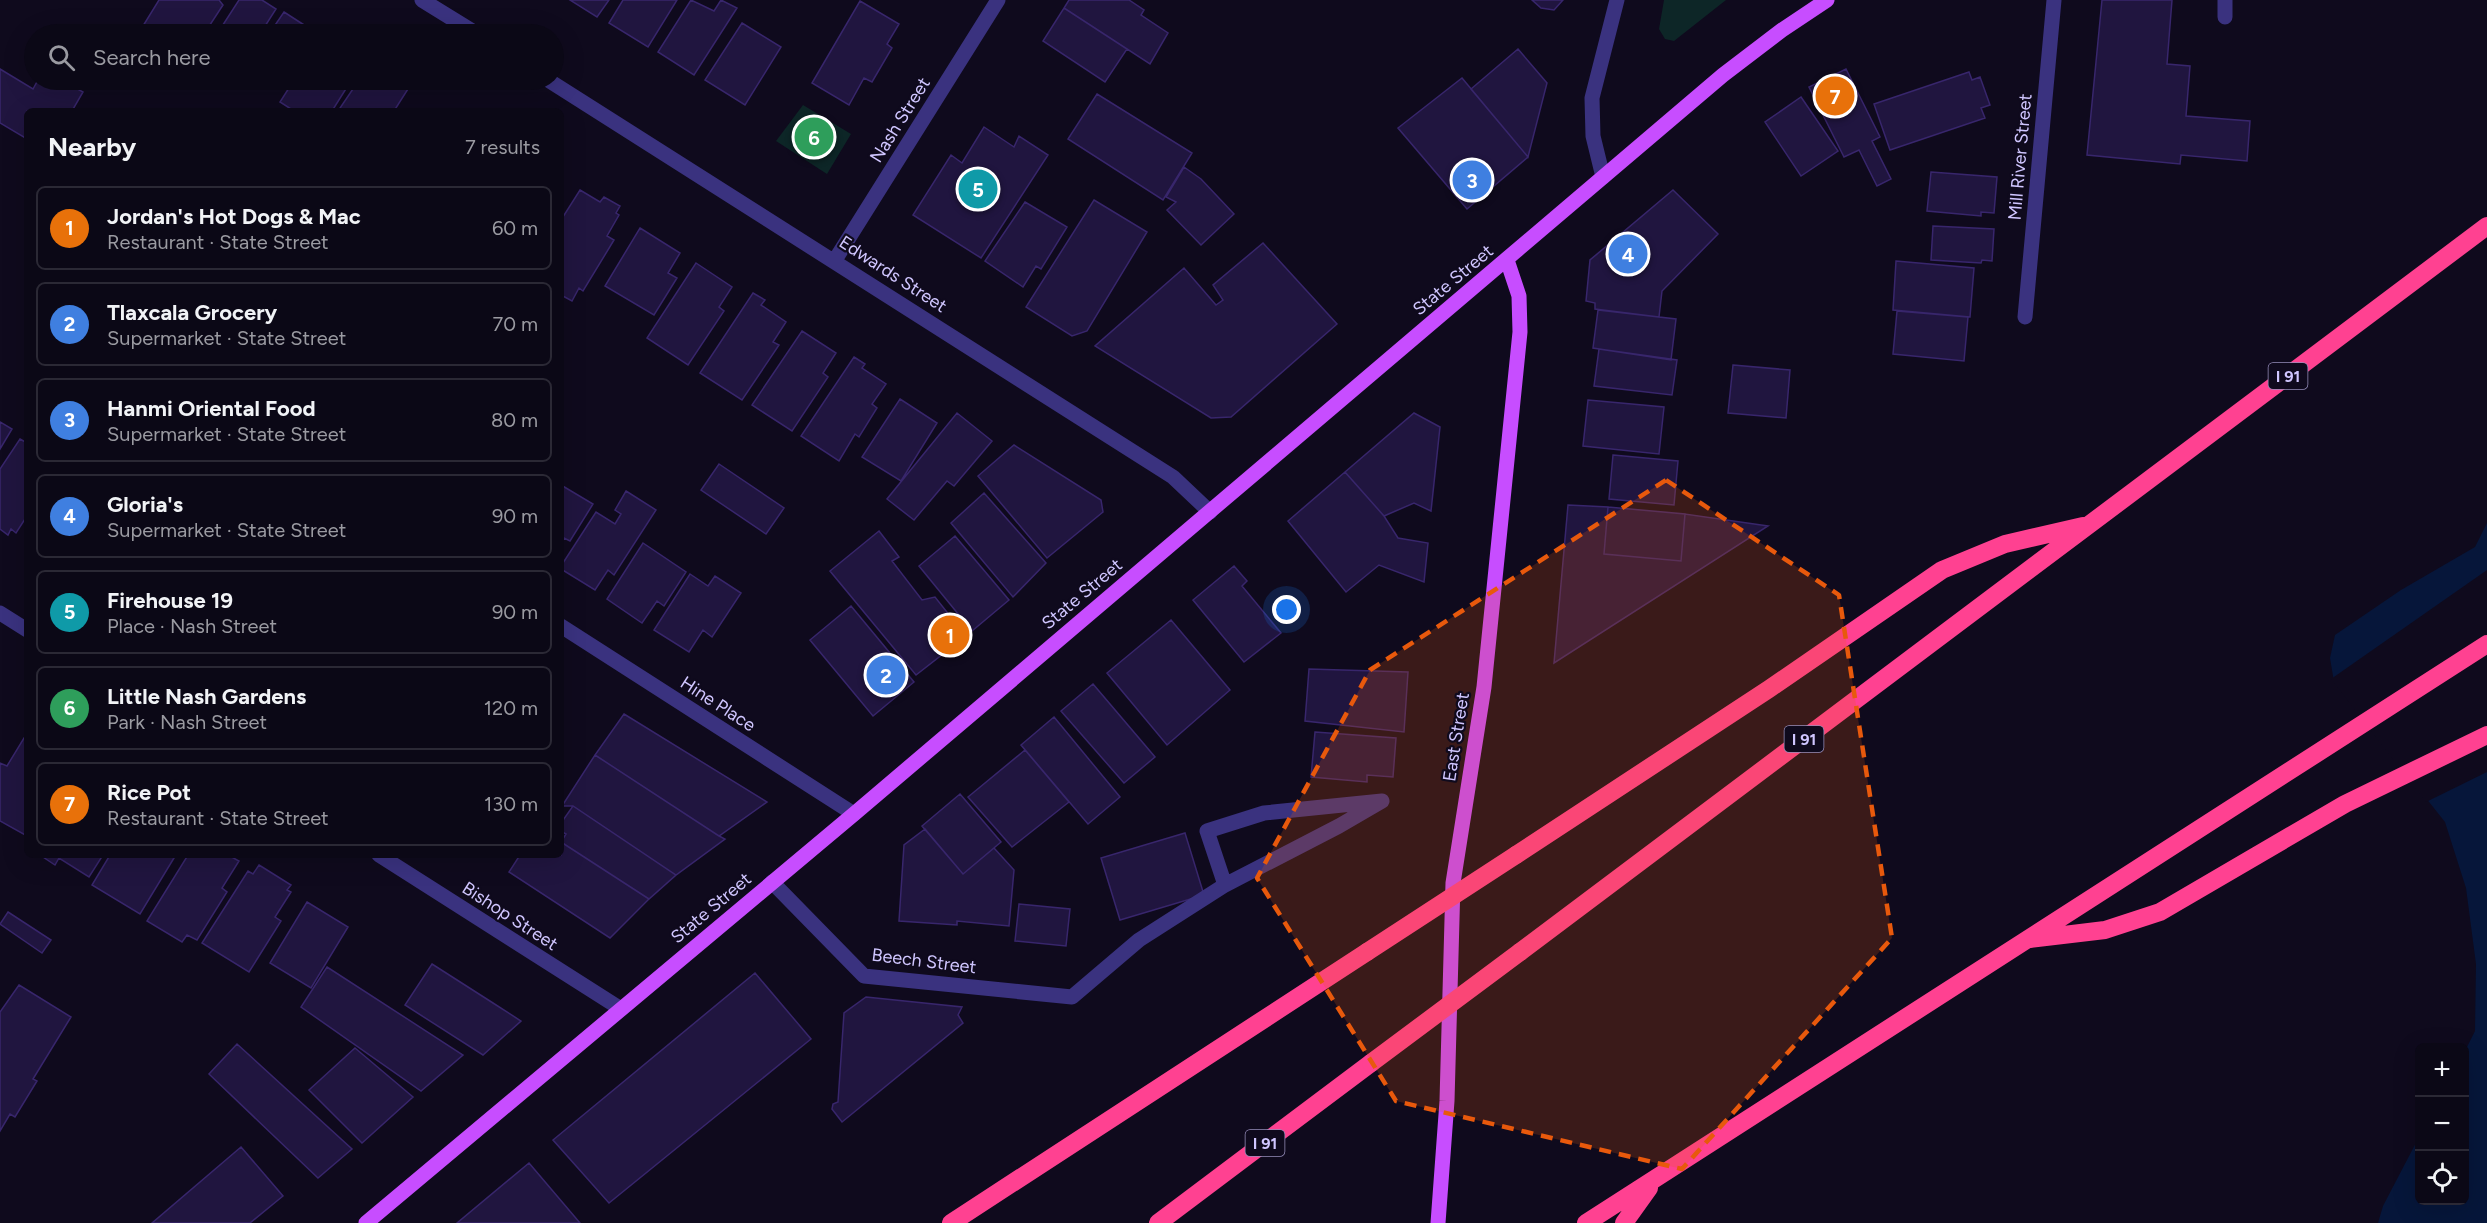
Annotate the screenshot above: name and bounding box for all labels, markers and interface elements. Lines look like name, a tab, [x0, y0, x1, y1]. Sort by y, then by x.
search box	[24, 24, 564, 90]
icon: search	[45, 41, 78, 74]
text: Search here	[93, 44, 211, 71]
street label: Nash Street	[865, 73, 935, 167]
pin: 7	[1816, 74, 1854, 118]
street label: Mill River Street	[2004, 93, 2037, 221]
pin: 6	[794, 114, 834, 160]
text: Nearby	[48, 131, 136, 163]
text: 7 results	[465, 135, 540, 159]
pin: 3	[1452, 158, 1492, 202]
pin: 5	[958, 166, 998, 212]
text: Jordan's Hot Dogs & Mac	[107, 203, 361, 230]
text: 1	[65, 216, 74, 240]
text: 60 m	[492, 216, 538, 240]
text: Restaurant · State Street	[107, 230, 329, 254]
street label: Edwards Street	[835, 231, 951, 317]
pin: 4	[1608, 232, 1648, 276]
street label: State Street	[1408, 240, 1498, 320]
text: Tlaxcala Grocery	[107, 299, 277, 326]
text: 2	[64, 312, 75, 336]
text: 70 m	[492, 312, 538, 336]
text: Supermarket · State Street	[107, 326, 346, 350]
road number: I 91	[2268, 363, 2308, 389]
text: Hanmi Oriental Food	[107, 395, 316, 422]
text: 3	[64, 408, 75, 432]
text: 80 m	[491, 408, 538, 432]
text: Supermarket · State Street	[107, 422, 346, 446]
text: Gloria's	[107, 491, 183, 518]
text: 4	[63, 504, 76, 528]
text: 90 m	[492, 504, 538, 528]
text: Supermarket · State Street	[107, 518, 346, 542]
street label: State Street	[1037, 554, 1127, 634]
text: Firehouse 19	[107, 587, 233, 614]
your location	[1272, 595, 1301, 624]
text: 5	[64, 600, 75, 624]
text: 90 m	[492, 600, 538, 624]
pin: 1	[930, 612, 970, 658]
text: Place · Nash Street	[107, 614, 277, 638]
pin: 2	[866, 652, 906, 698]
street label: Hine Place	[676, 672, 760, 737]
text: Little Nash Gardens	[107, 683, 306, 710]
street label: East Street	[1438, 691, 1474, 783]
text: 6	[64, 696, 75, 720]
text: 120 m	[484, 696, 538, 720]
text: Park · Nash Street	[107, 710, 267, 734]
road number: I 91	[1784, 726, 1824, 752]
text: Rice Pot	[107, 779, 191, 806]
text: 7	[64, 792, 75, 816]
text: 130 m	[484, 792, 538, 816]
text: Restaurant · State Street	[107, 806, 329, 830]
street label: State Street	[666, 868, 756, 948]
street label: Bishop Street	[458, 877, 562, 955]
street label: Beech Street	[870, 944, 978, 978]
map controls	[2415, 1043, 2469, 1205]
button: +	[2415, 1043, 2469, 1097]
button: −	[2415, 1097, 2469, 1151]
road number: I 91	[1246, 1130, 1284, 1156]
button: locate	[2415, 1151, 2469, 1205]

